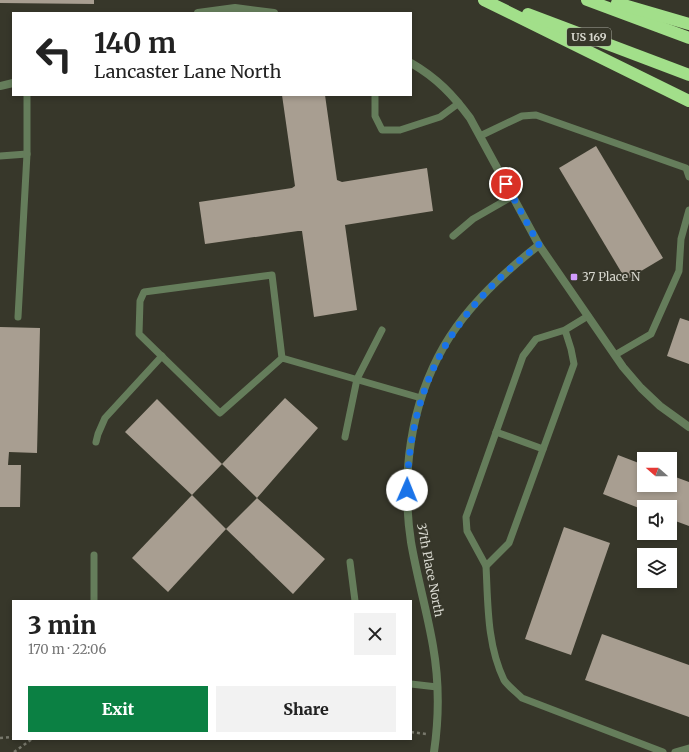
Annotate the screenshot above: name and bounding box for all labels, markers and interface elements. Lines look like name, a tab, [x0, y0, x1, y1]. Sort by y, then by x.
text: 140 m	[94, 25, 176, 61]
icon: left	[28, 28, 80, 80]
road number: US 169	[567, 28, 611, 46]
text: Lancaster Lane North	[94, 60, 281, 83]
pin	[489, 167, 523, 201]
icon: arrive	[495, 173, 517, 195]
place label: 37 Place N	[582, 269, 641, 284]
marker: 37 Place N	[569, 272, 579, 282]
north arrow	[637, 452, 677, 492]
map controls	[637, 452, 677, 588]
position arrow	[386, 469, 428, 511]
button: sound	[637, 500, 677, 540]
street label: 37th Place North	[414, 522, 447, 618]
button: layers	[637, 548, 677, 588]
text: 3 min	[28, 610, 96, 641]
button: close	[354, 613, 396, 655]
text: 170 m · 22:06	[28, 641, 106, 658]
button: Exit	[28, 686, 208, 732]
button: Share	[216, 686, 396, 732]

